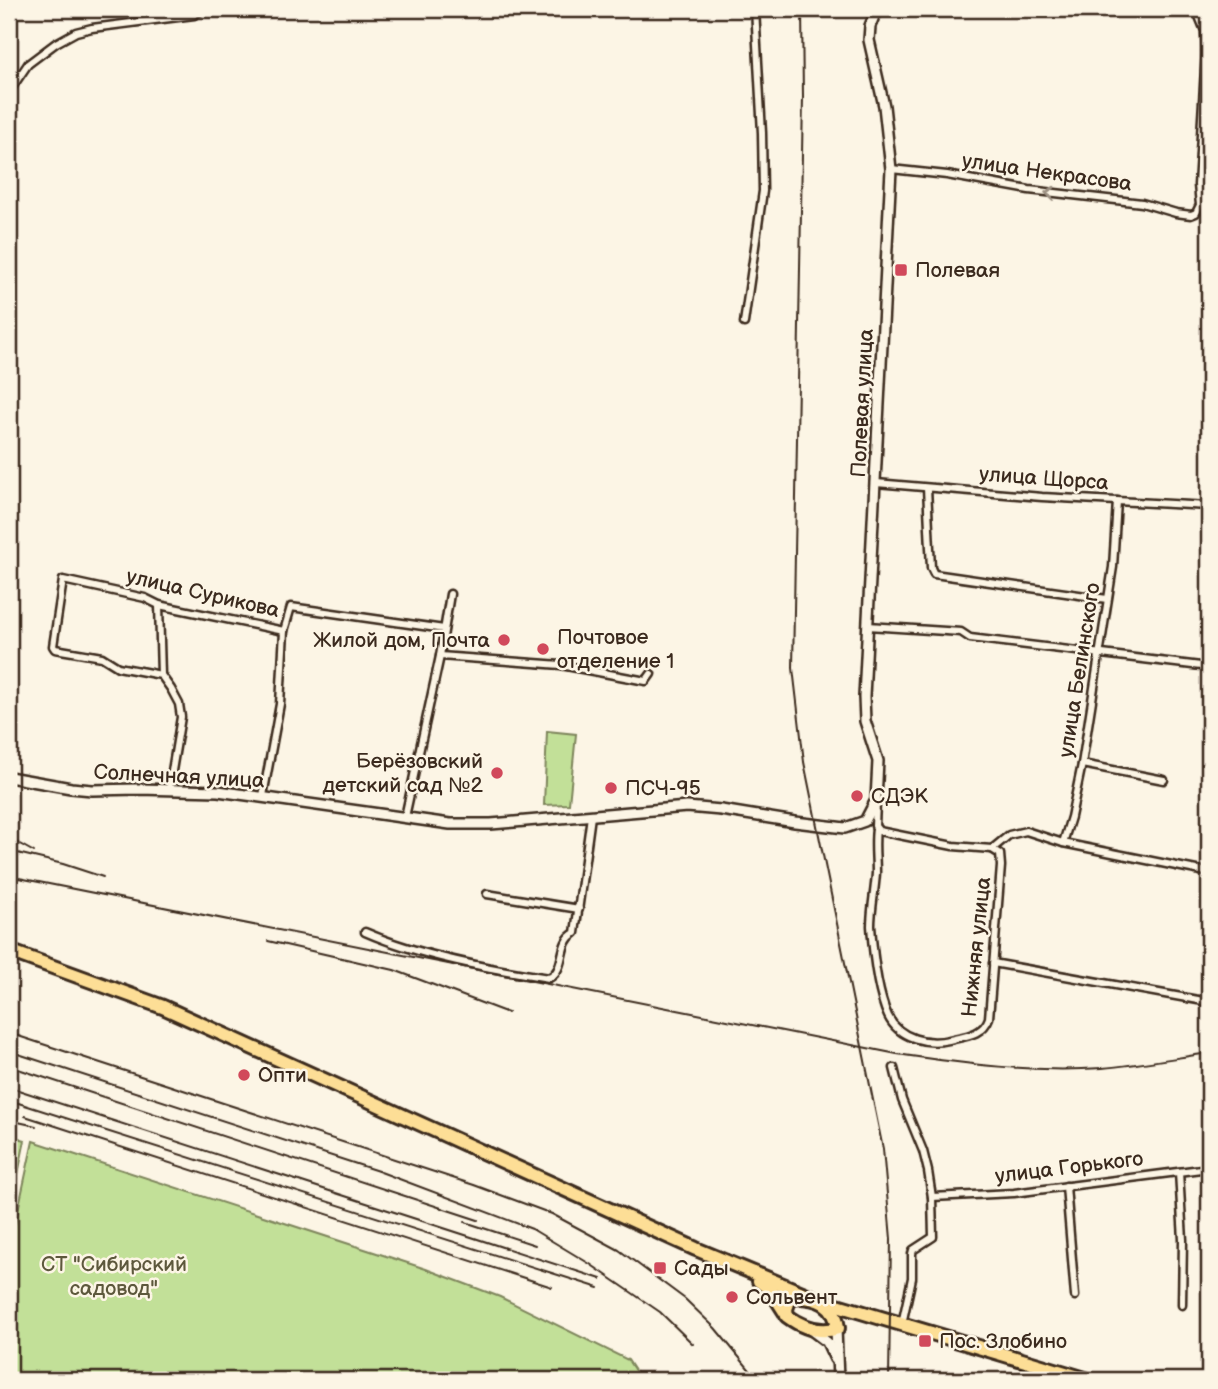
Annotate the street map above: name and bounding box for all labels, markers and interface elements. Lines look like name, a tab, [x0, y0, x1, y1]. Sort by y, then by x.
street label: улица Некрасова	[960, 148, 1134, 197]
one-way arrow	[1044, 185, 1056, 200]
place label: Полевая	[915, 258, 1000, 283]
marker: Полевая	[893, 262, 909, 278]
street label: Полевая улица	[846, 327, 879, 478]
street label: улица Щорса	[978, 462, 1110, 496]
street label: улица Сурикова	[124, 564, 282, 623]
street label: улица Белинского	[1053, 581, 1106, 759]
place label: Почтовое отделение 1	[557, 625, 675, 674]
place label: Жилой дом, Почта	[313, 628, 491, 653]
marker: Жилой дом, Почта	[496, 632, 512, 648]
marker: Почтовое отделение 1	[535, 641, 551, 657]
place label: Берёзовский детский сад №2	[322, 749, 484, 798]
street label: Солнечная улица	[93, 760, 266, 793]
marker: Берёзовский детский сад №2	[489, 765, 505, 781]
place label: ПСЧ-95	[625, 776, 701, 801]
marker: ПСЧ-95	[603, 780, 619, 796]
place label: СДЭК	[871, 784, 928, 809]
marker: СДЭК	[849, 788, 865, 804]
street label: Нижняя улица	[957, 875, 996, 1018]
place label: Опти	[258, 1063, 307, 1088]
marker: Опти	[236, 1067, 252, 1083]
street label: улица Горького	[994, 1146, 1145, 1189]
park label: СТ "Сибирский садовод"	[41, 1252, 187, 1301]
place label: Сады	[674, 1256, 729, 1281]
marker: Сады	[652, 1260, 668, 1276]
place label: Сольвент	[746, 1285, 838, 1310]
marker: Сольвент	[724, 1289, 740, 1305]
place label: Пос. Злобино	[939, 1329, 1067, 1354]
marker: Пос. Злобино	[917, 1333, 933, 1349]

